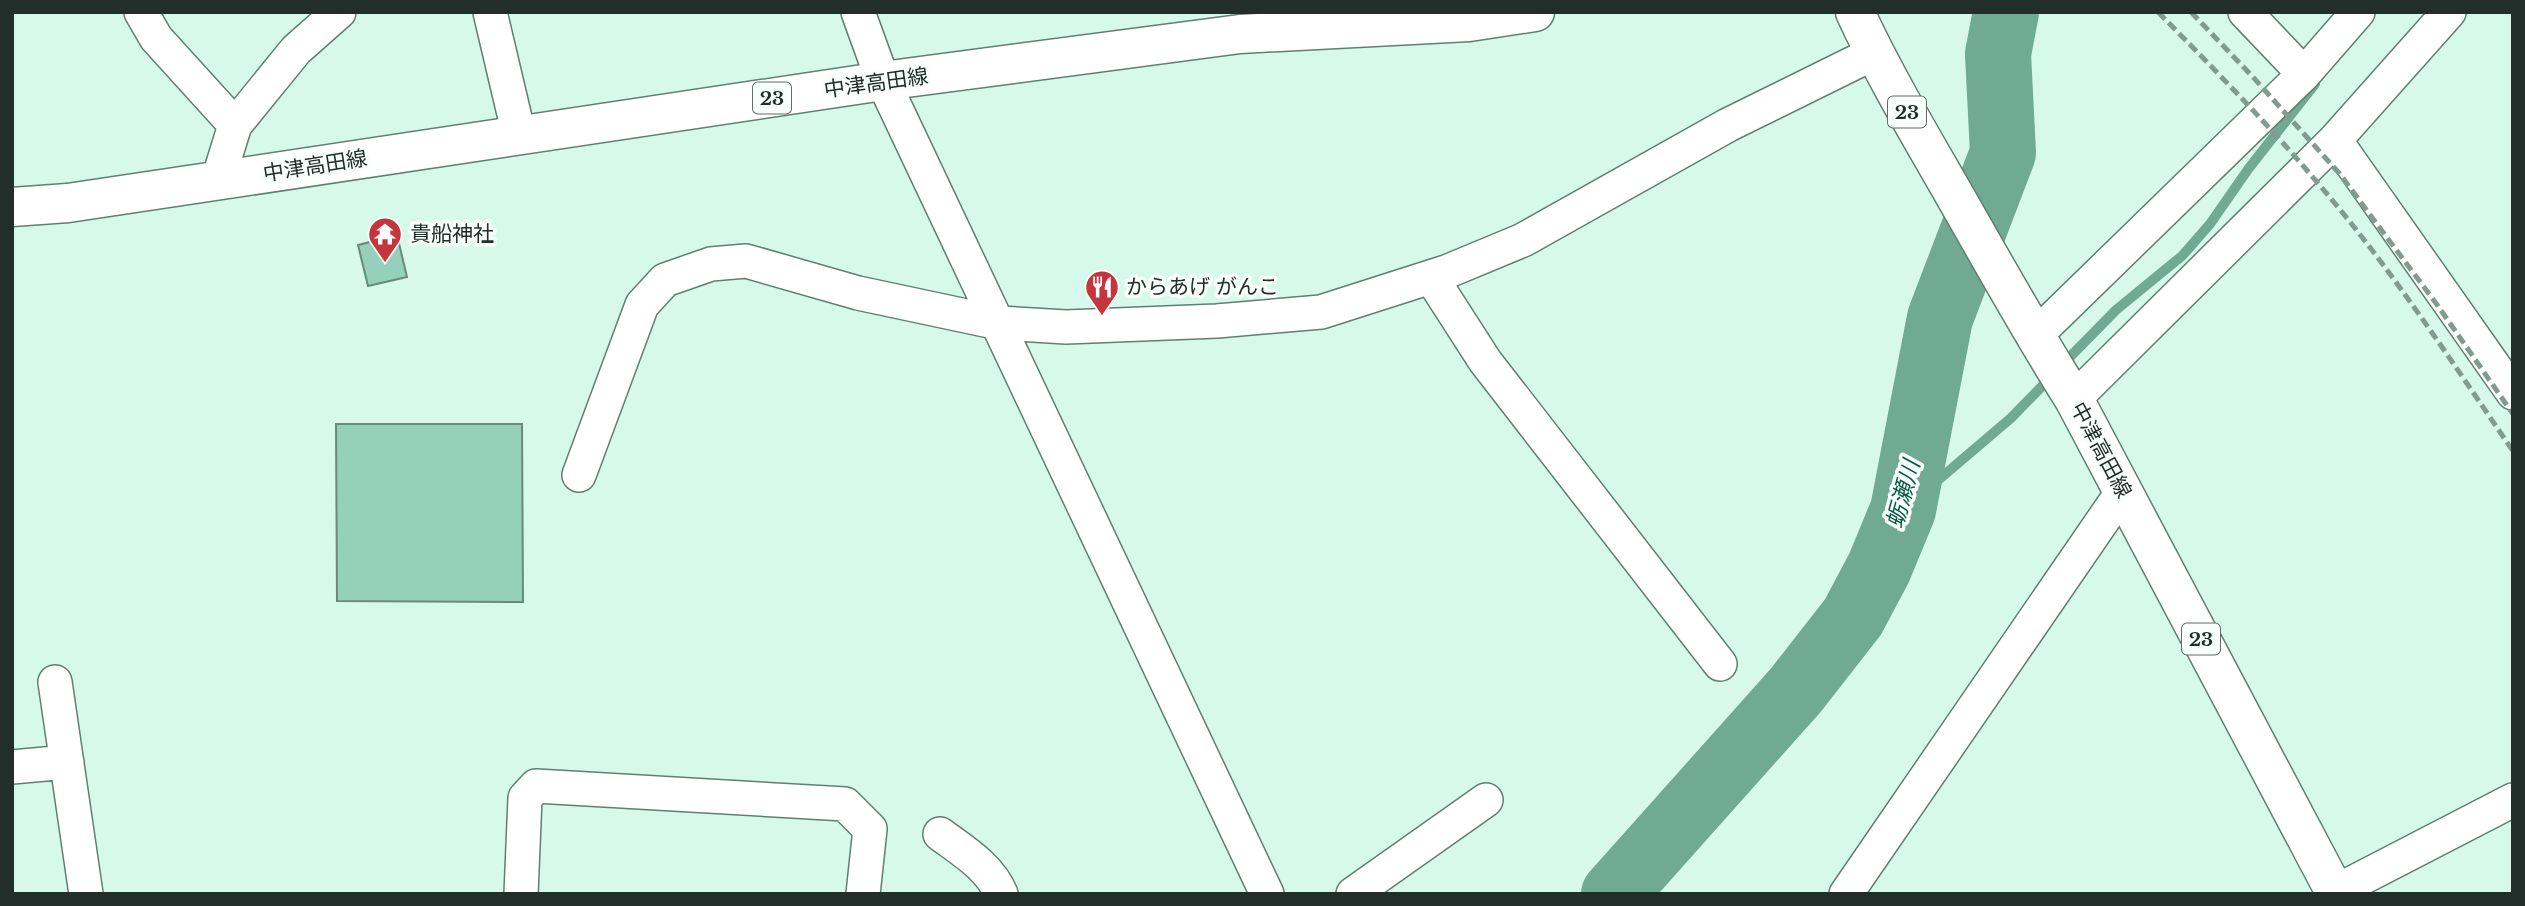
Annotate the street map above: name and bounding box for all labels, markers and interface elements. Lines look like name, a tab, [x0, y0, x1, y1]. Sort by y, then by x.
street label: 中津高田線	[822, 63, 930, 103]
road number: 23	[753, 82, 791, 114]
road number: 23	[1888, 96, 1926, 128]
street label: 中津高田線	[261, 145, 369, 187]
temple icon: 貴船神社	[366, 215, 404, 264]
place label: 貴船神社	[410, 221, 494, 247]
restaurant icon: からあげ がんこ	[1083, 268, 1121, 317]
place label: からあげ がんこ	[1126, 274, 1279, 300]
street label: 中津高田線	[2065, 398, 2137, 502]
water label: 蛎瀬川	[1881, 454, 1926, 531]
road number: 23	[2182, 624, 2220, 654]

